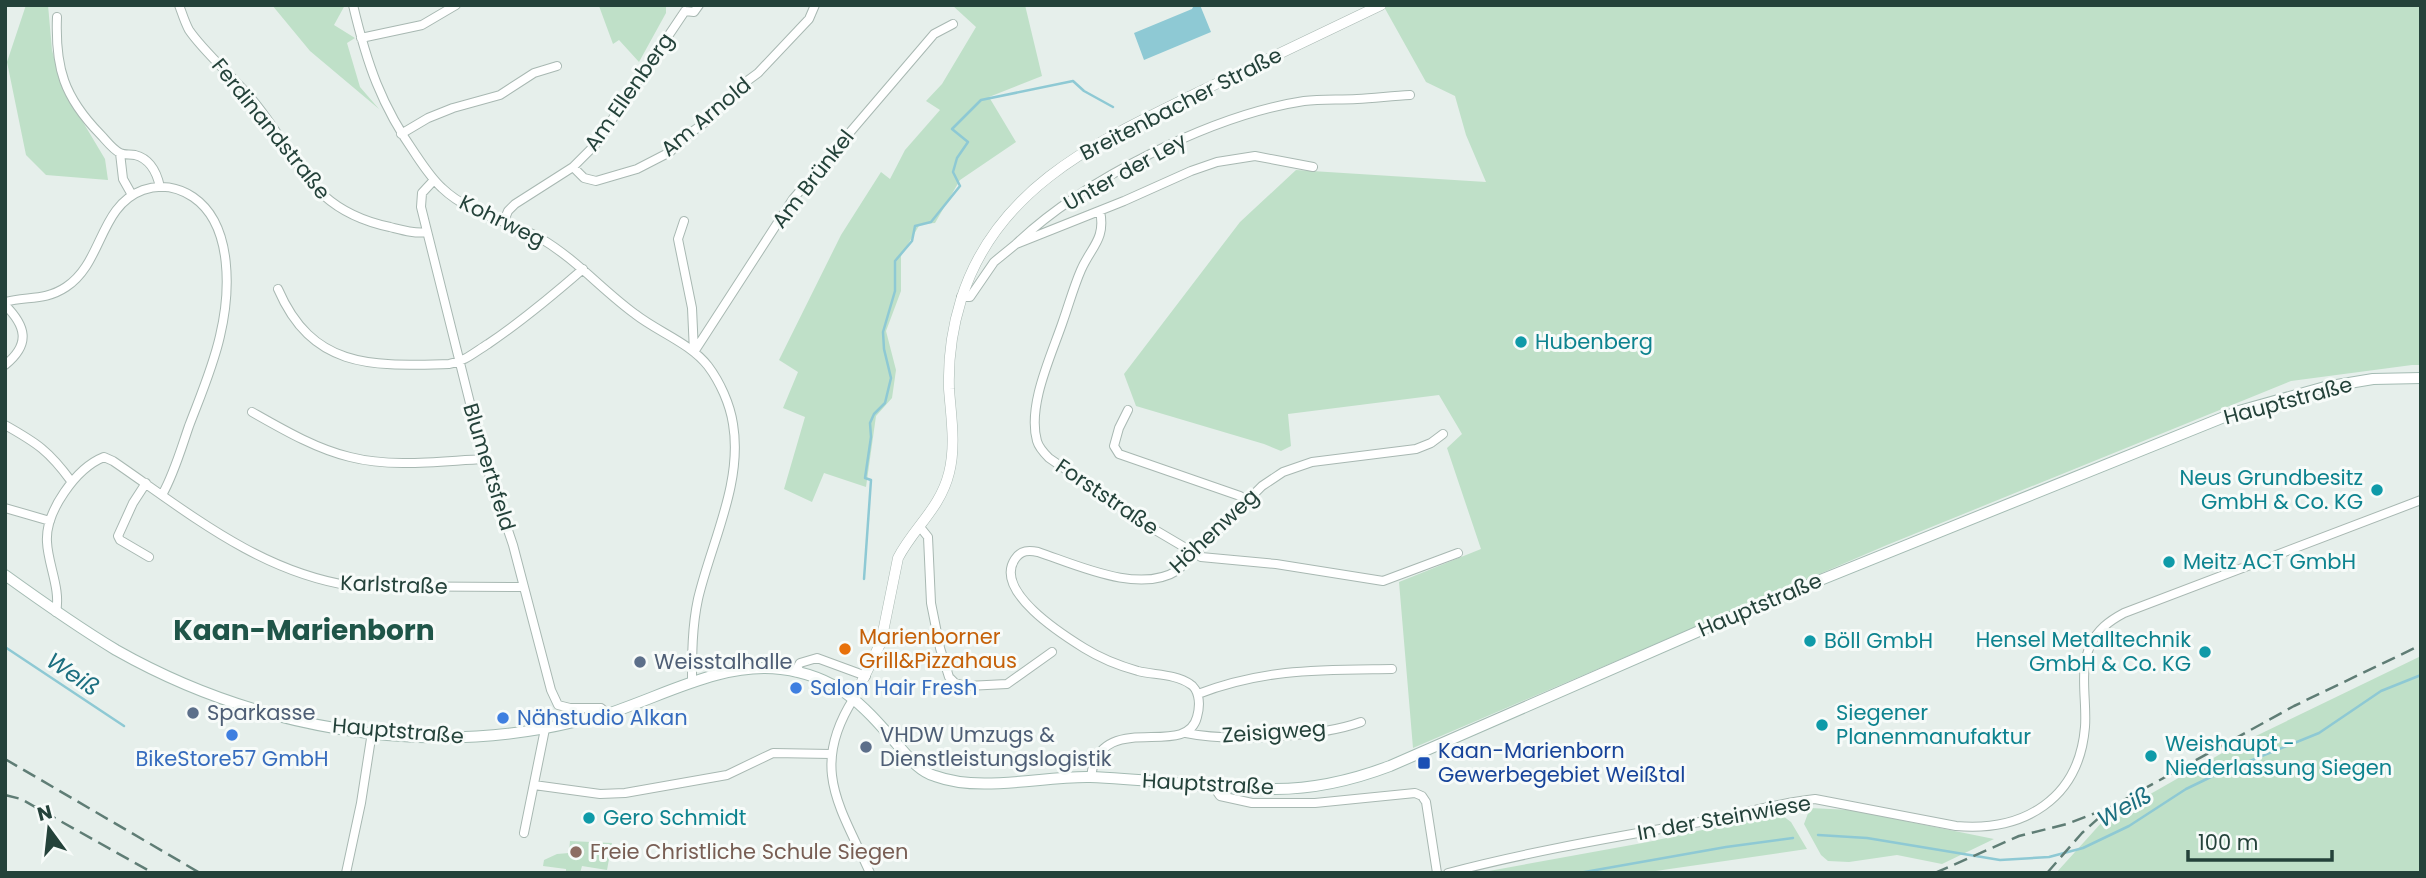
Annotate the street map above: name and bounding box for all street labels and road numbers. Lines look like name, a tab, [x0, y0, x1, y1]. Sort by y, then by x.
street label: Am Ellenberg	[577, 27, 680, 157]
street label: Breitenbacher Straße	[1075, 40, 1287, 167]
street label: Ferdinandstraße	[205, 52, 337, 205]
street label: Am Arnold	[654, 70, 757, 163]
street label: Am Brünkel	[765, 123, 860, 234]
street label: Unter der Ley	[1058, 126, 1192, 217]
street label: Kohrweg	[455, 187, 550, 254]
street label: Hauptstraße	[2220, 369, 2355, 432]
street label: Blumertsfeld	[456, 400, 523, 534]
street label: Forststraße	[1050, 451, 1164, 542]
street label: Höhenweg	[1163, 482, 1265, 580]
street label: Hauptstraße	[1693, 565, 1826, 644]
street label: Karlstraße	[340, 568, 448, 601]
street label: Hauptstraße	[331, 710, 465, 751]
street label: Zeisigweg	[1221, 713, 1327, 750]
street label: Hauptstraße	[1141, 766, 1275, 801]
street label: In der Steinwiese	[1635, 788, 1813, 847]

